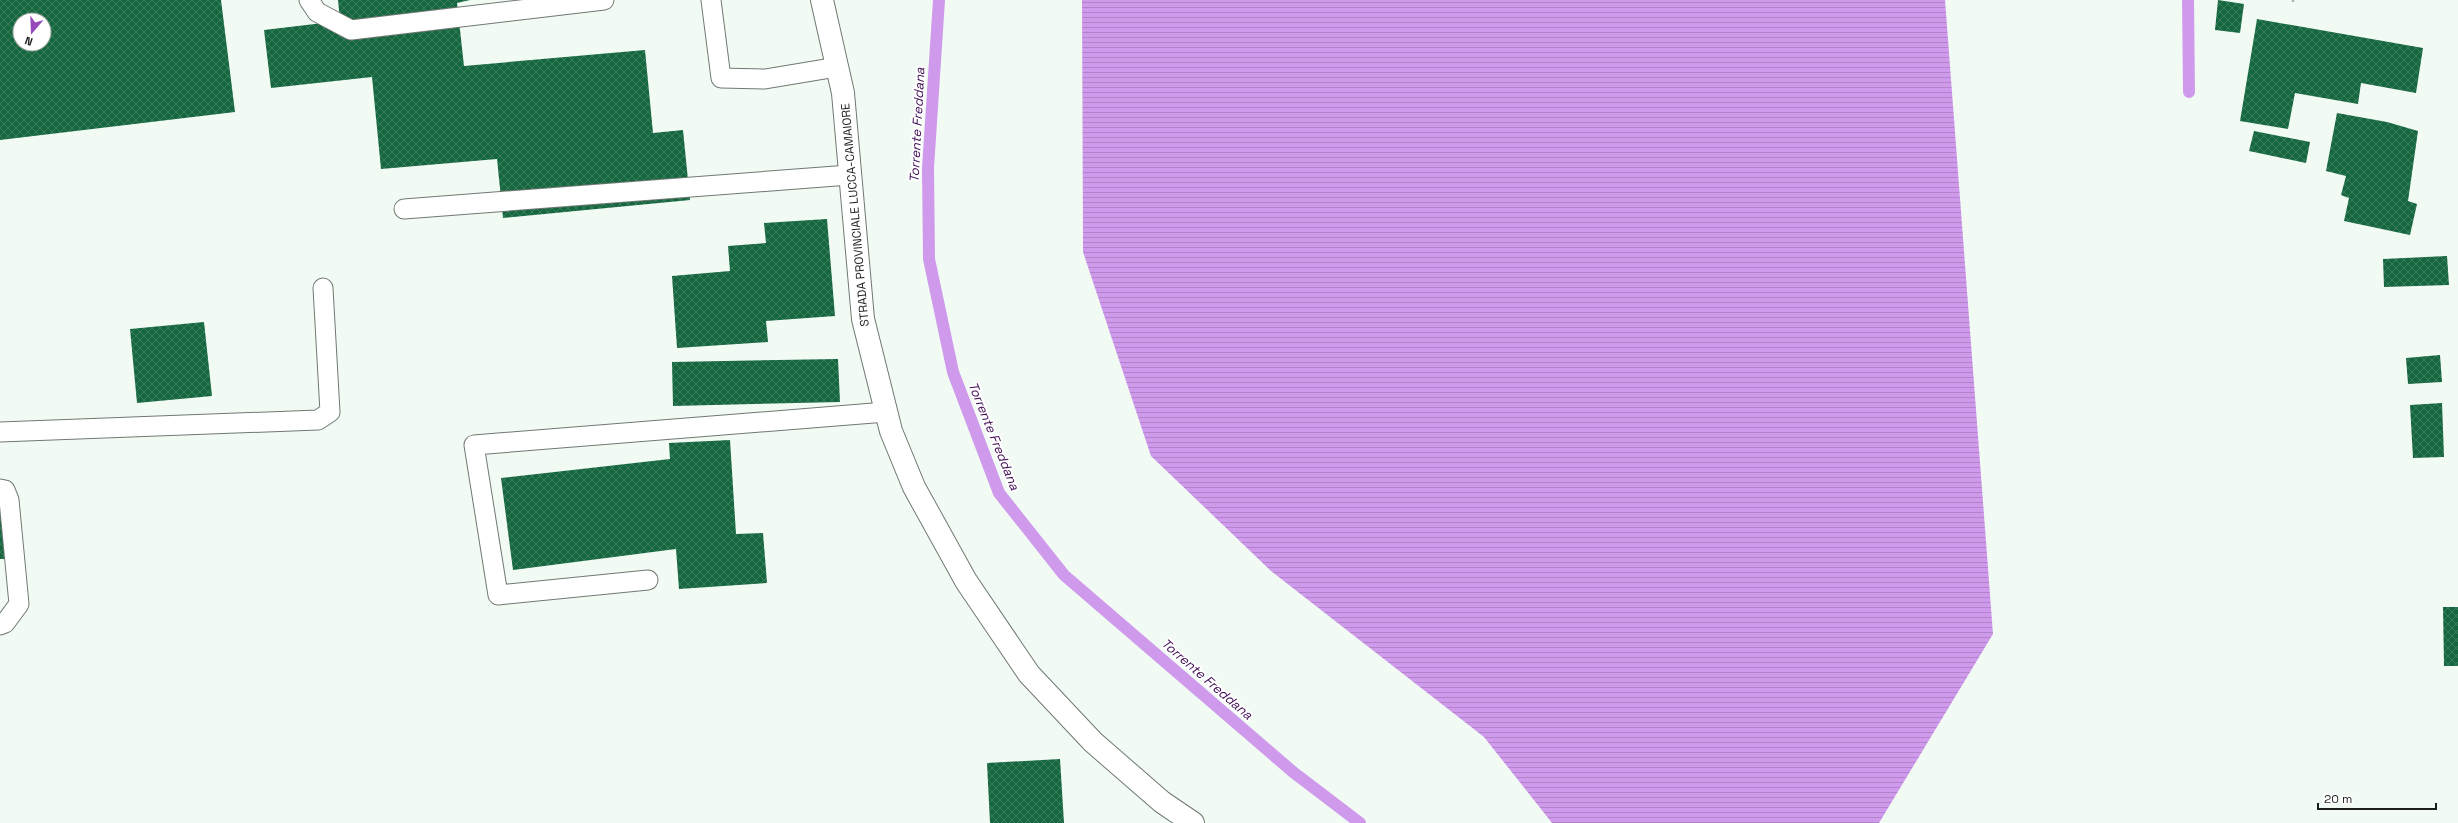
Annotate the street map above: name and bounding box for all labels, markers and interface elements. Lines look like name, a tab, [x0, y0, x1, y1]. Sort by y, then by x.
north arrow	[12, 12, 52, 52]
text: N	[23, 34, 35, 49]
water label: Torrente Freddana	[905, 66, 929, 183]
street label: STRADA PROVINCIALE LUCCA-CAMAIORE	[837, 102, 873, 327]
water label: Torrente Freddana	[965, 379, 1024, 493]
water label: Torrente Freddana	[1158, 635, 1256, 724]
scale bar	[2318, 785, 2436, 811]
text: 20 m	[2324, 791, 2352, 807]

